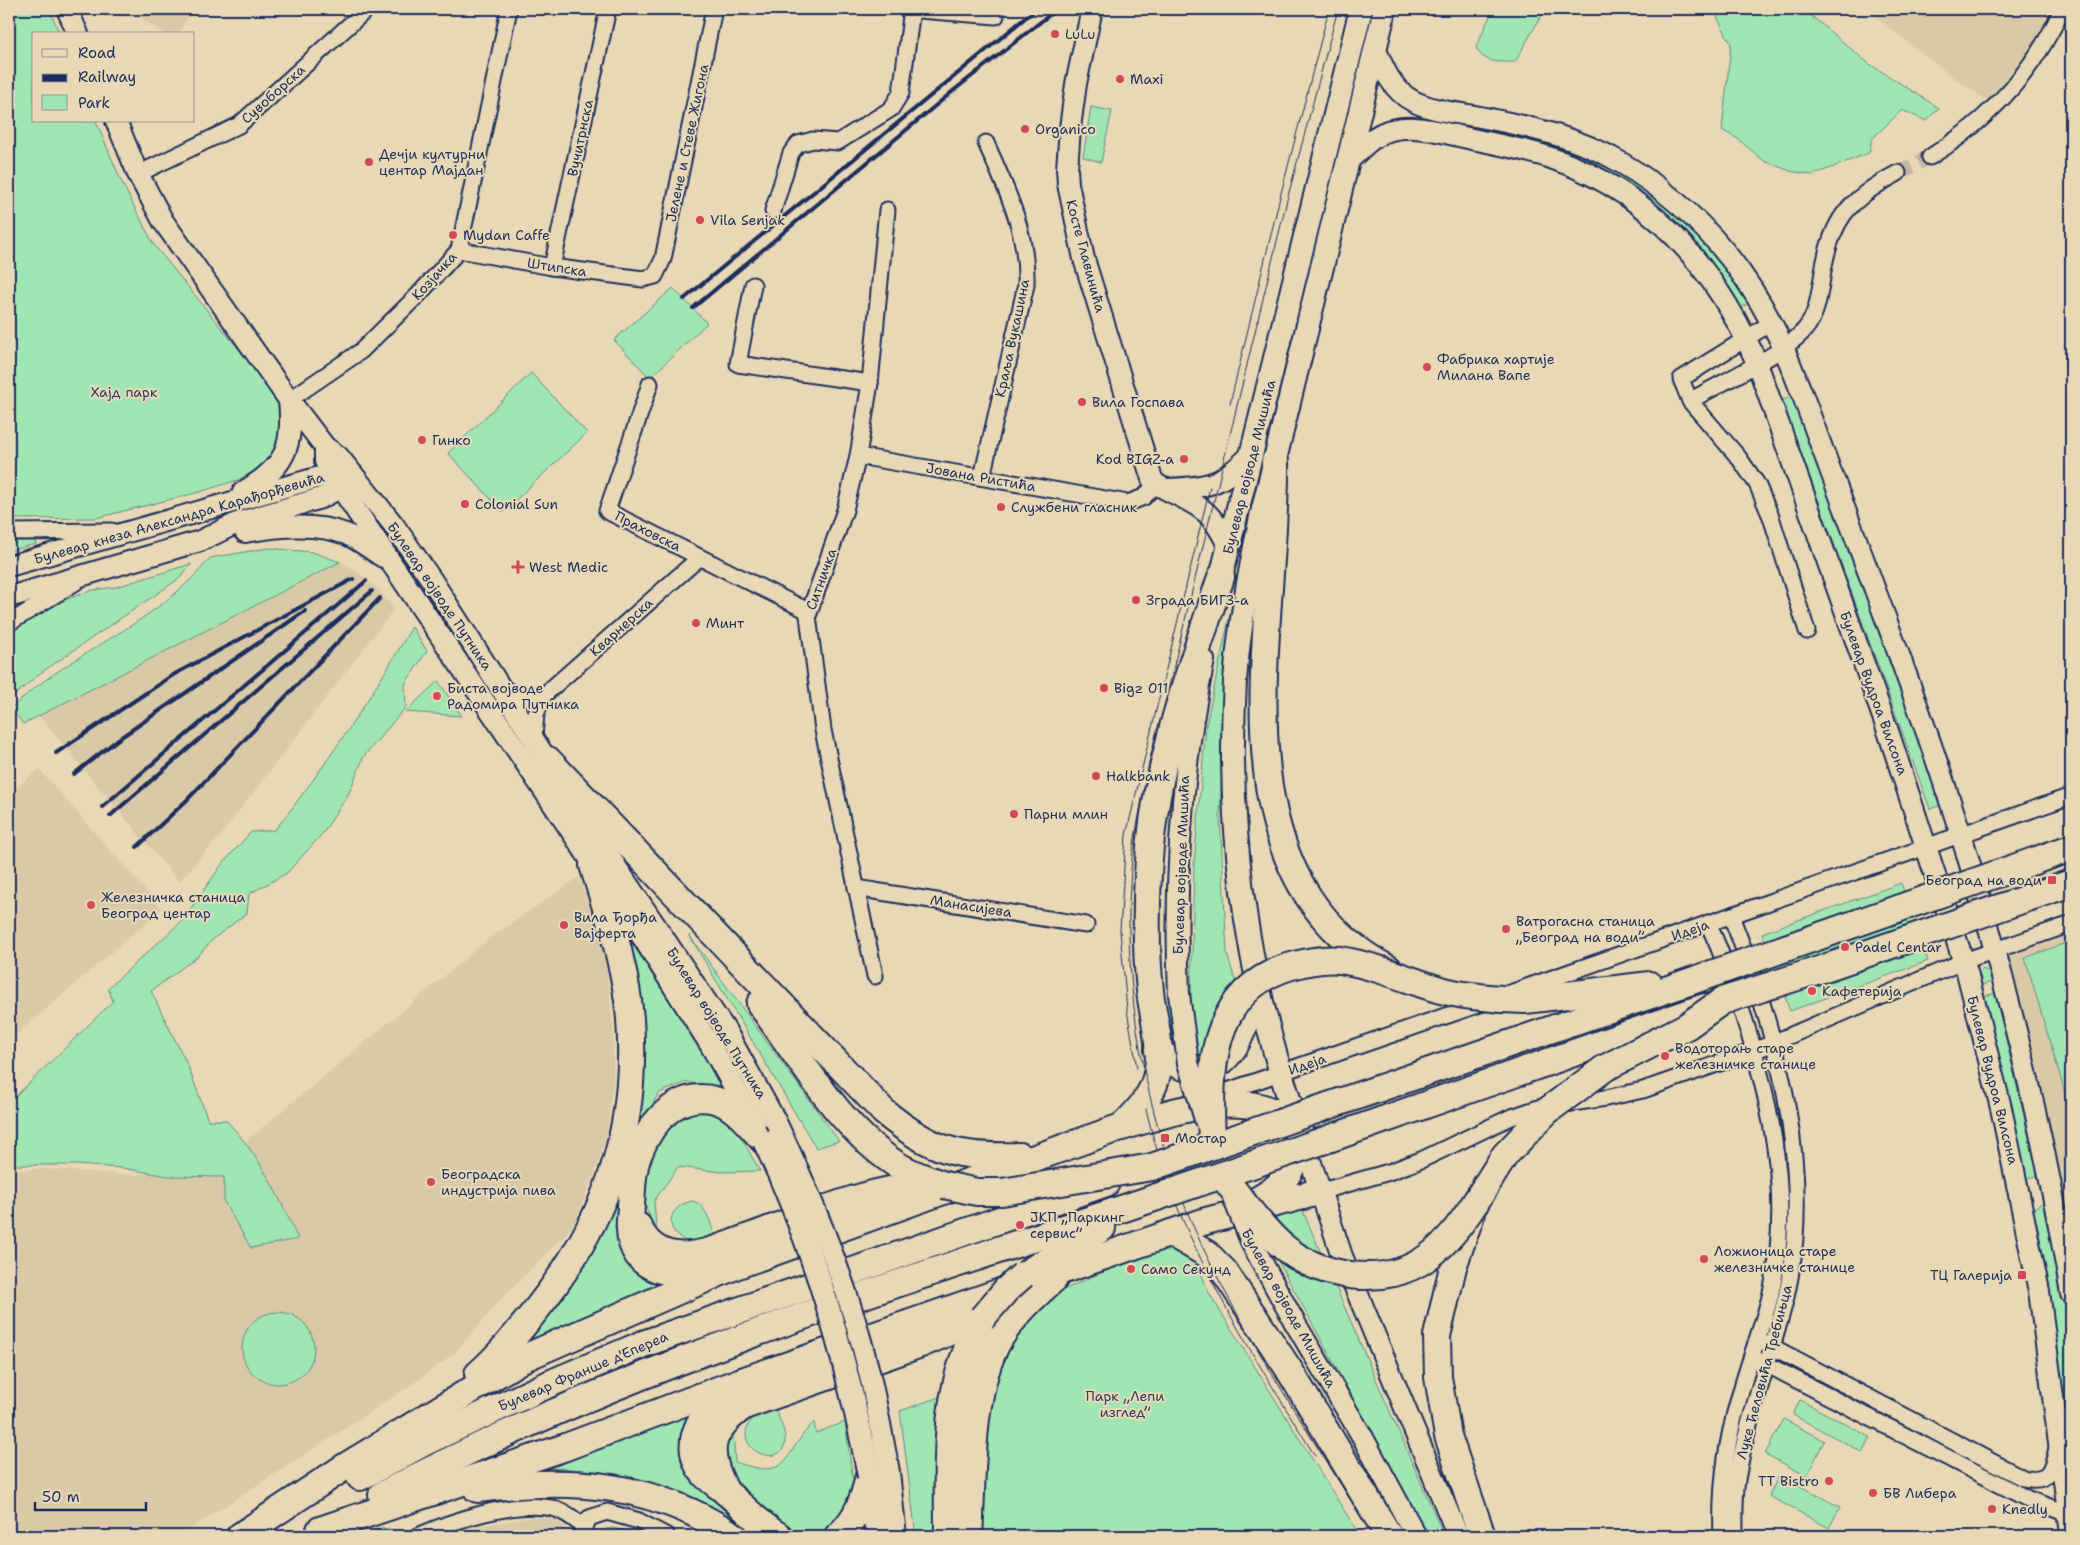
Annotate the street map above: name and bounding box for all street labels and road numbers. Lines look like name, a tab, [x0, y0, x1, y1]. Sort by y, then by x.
street label: Сувоборска	[237, 60, 309, 127]
street label: Јелене и Стеве Жигона	[661, 62, 713, 224]
street label: Вучитрнска	[563, 98, 597, 178]
street label: Косте Главинића	[1062, 198, 1110, 315]
street label: Козјачка	[407, 248, 461, 304]
street label: Штипска	[526, 253, 588, 281]
street label: Краља Вукашина	[991, 277, 1033, 399]
street label: Булевар војводе Мишића	[1219, 378, 1279, 556]
street label: Јована Ристића	[925, 458, 1038, 496]
street label: Булевар кнеза Александра Карађорђевића	[32, 468, 327, 568]
street label: Праховска	[612, 507, 684, 555]
street label: Булевар војводе Путника	[384, 518, 497, 674]
street label: Ситничка	[802, 545, 841, 612]
street label: Кварнерска	[586, 594, 657, 660]
street label: Булевар Вудроа Вилсона	[1836, 608, 1912, 778]
street label: Булевар војводе Мишића	[1169, 775, 1193, 955]
street label: Манасијева	[929, 891, 1013, 921]
street label: Идеја	[1669, 915, 1711, 945]
street label: Булевар војводе Путника	[663, 944, 771, 1102]
street label: Булевар Вудроа Вилсона	[1963, 994, 2023, 1167]
street label: Идеја	[1286, 1049, 1328, 1079]
street label: Булевар војводе Мишића	[1238, 1225, 1340, 1391]
street label: Луке Ћеловића Требињца	[1732, 1283, 1796, 1461]
street label: Булевар Франше д'Епереа	[495, 1327, 671, 1415]

